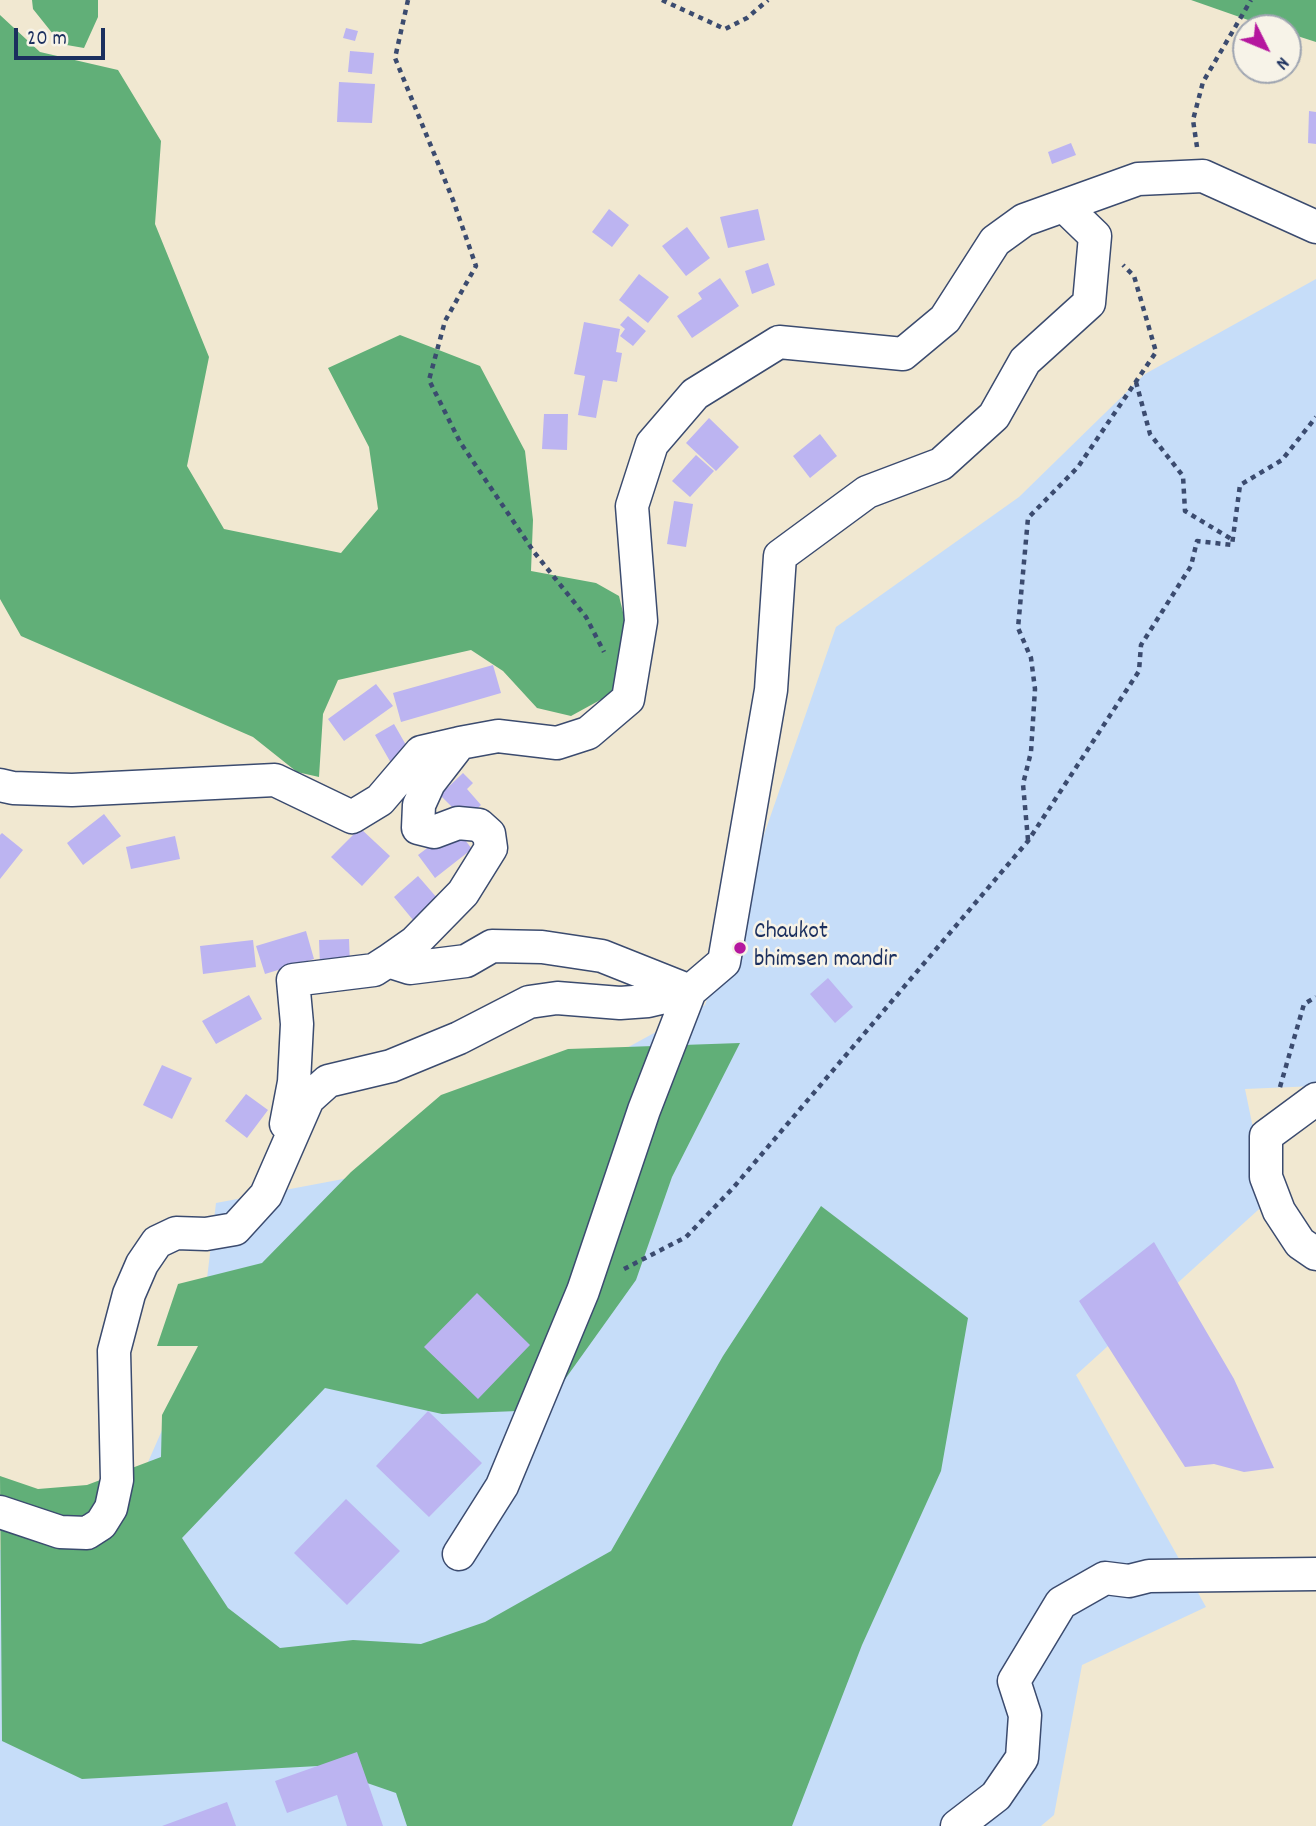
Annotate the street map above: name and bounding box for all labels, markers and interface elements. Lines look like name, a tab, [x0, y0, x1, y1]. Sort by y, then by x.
scale bar	[18, 14, 108, 58]
north arrow	[1232, 14, 1302, 84]
text: 20 m	[27, 25, 67, 55]
text: N	[1268, 50, 1294, 75]
place label: Chaukot bhimsen mandir	[754, 920, 897, 976]
marker: Chaukot bhimsen mandir	[732, 940, 748, 956]

